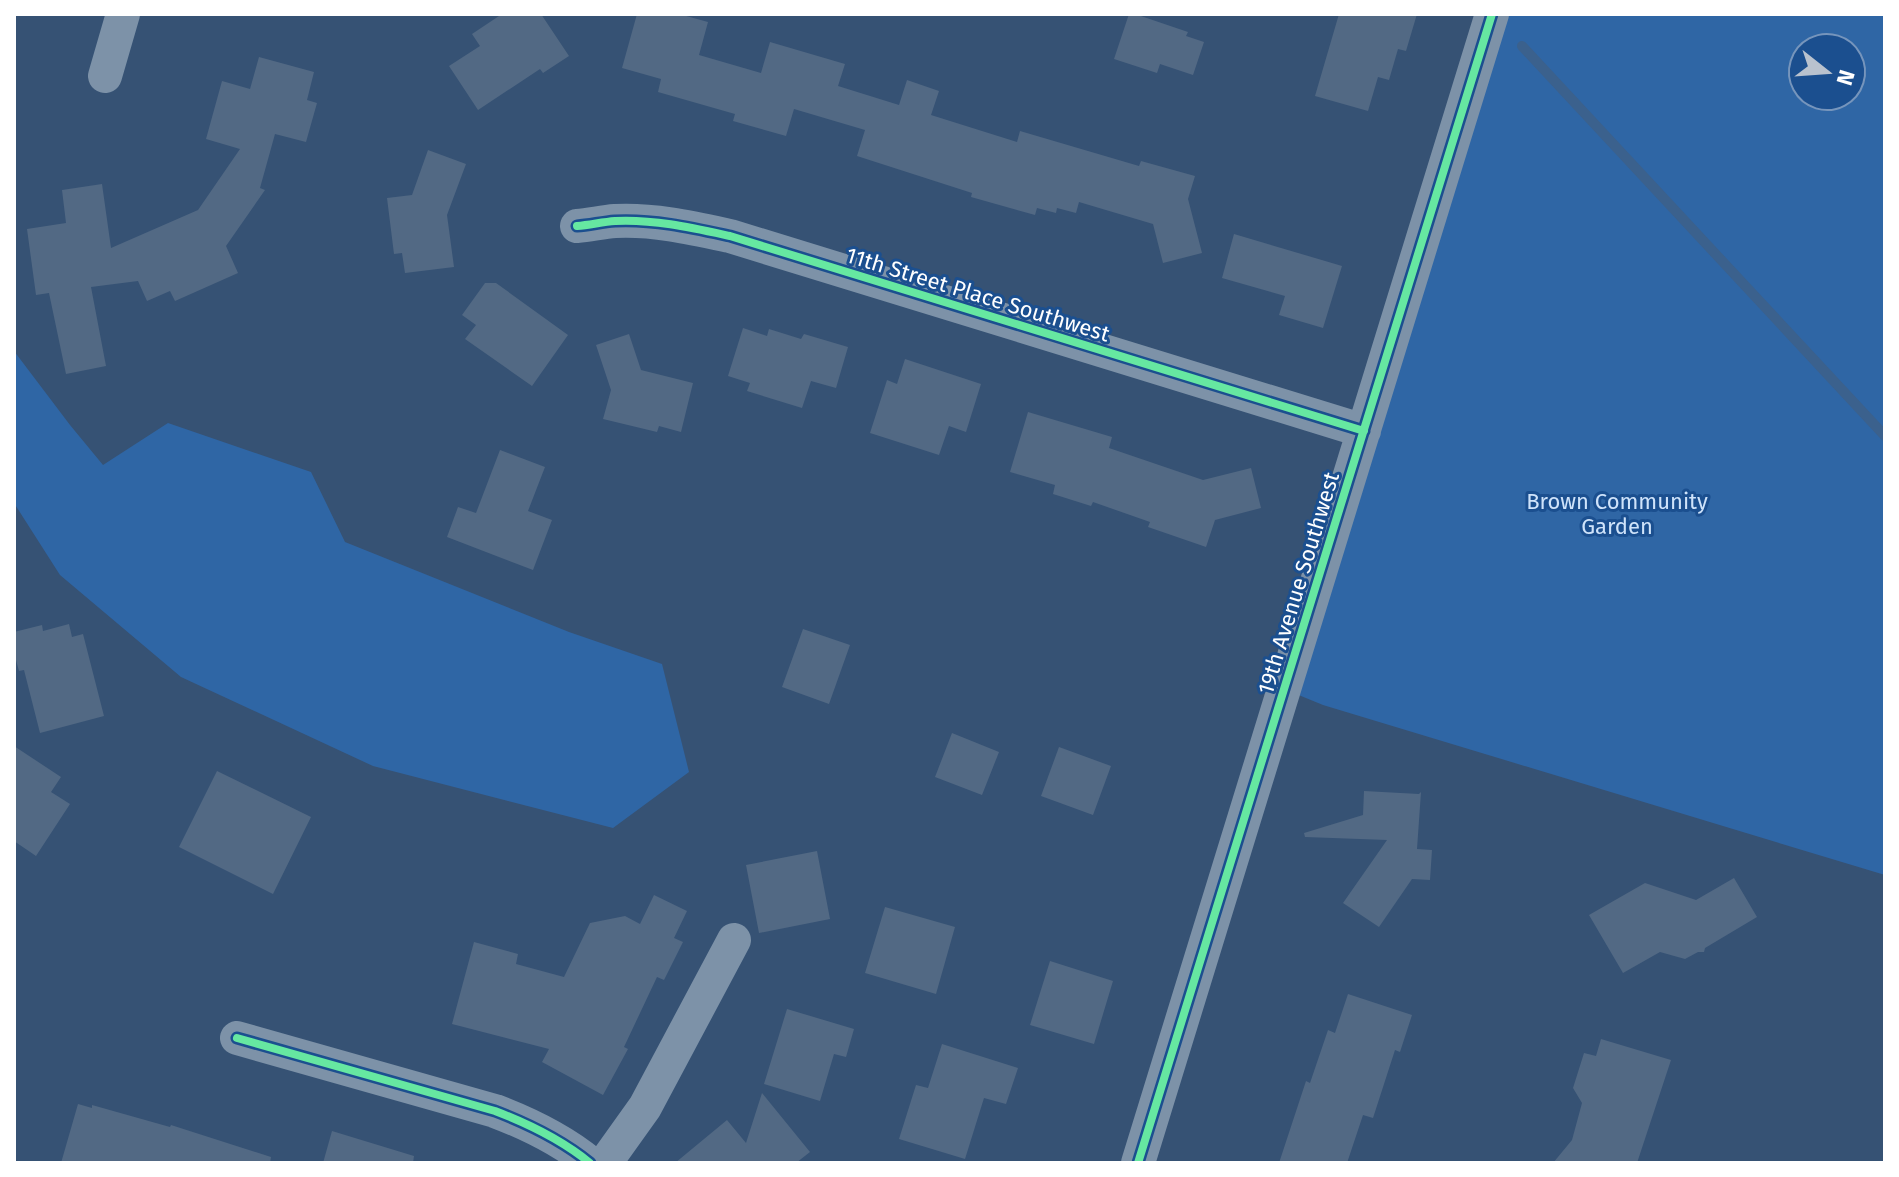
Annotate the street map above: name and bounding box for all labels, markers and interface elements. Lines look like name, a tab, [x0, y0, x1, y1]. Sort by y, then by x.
north arrow	[1787, 32, 1867, 112]
text: N	[1831, 67, 1861, 89]
street label: 11th Street Place Southwest	[843, 241, 1113, 347]
street label: 19th Avenue Southwest	[1252, 469, 1345, 698]
park label: Brown Community Garden	[1526, 488, 1708, 540]

